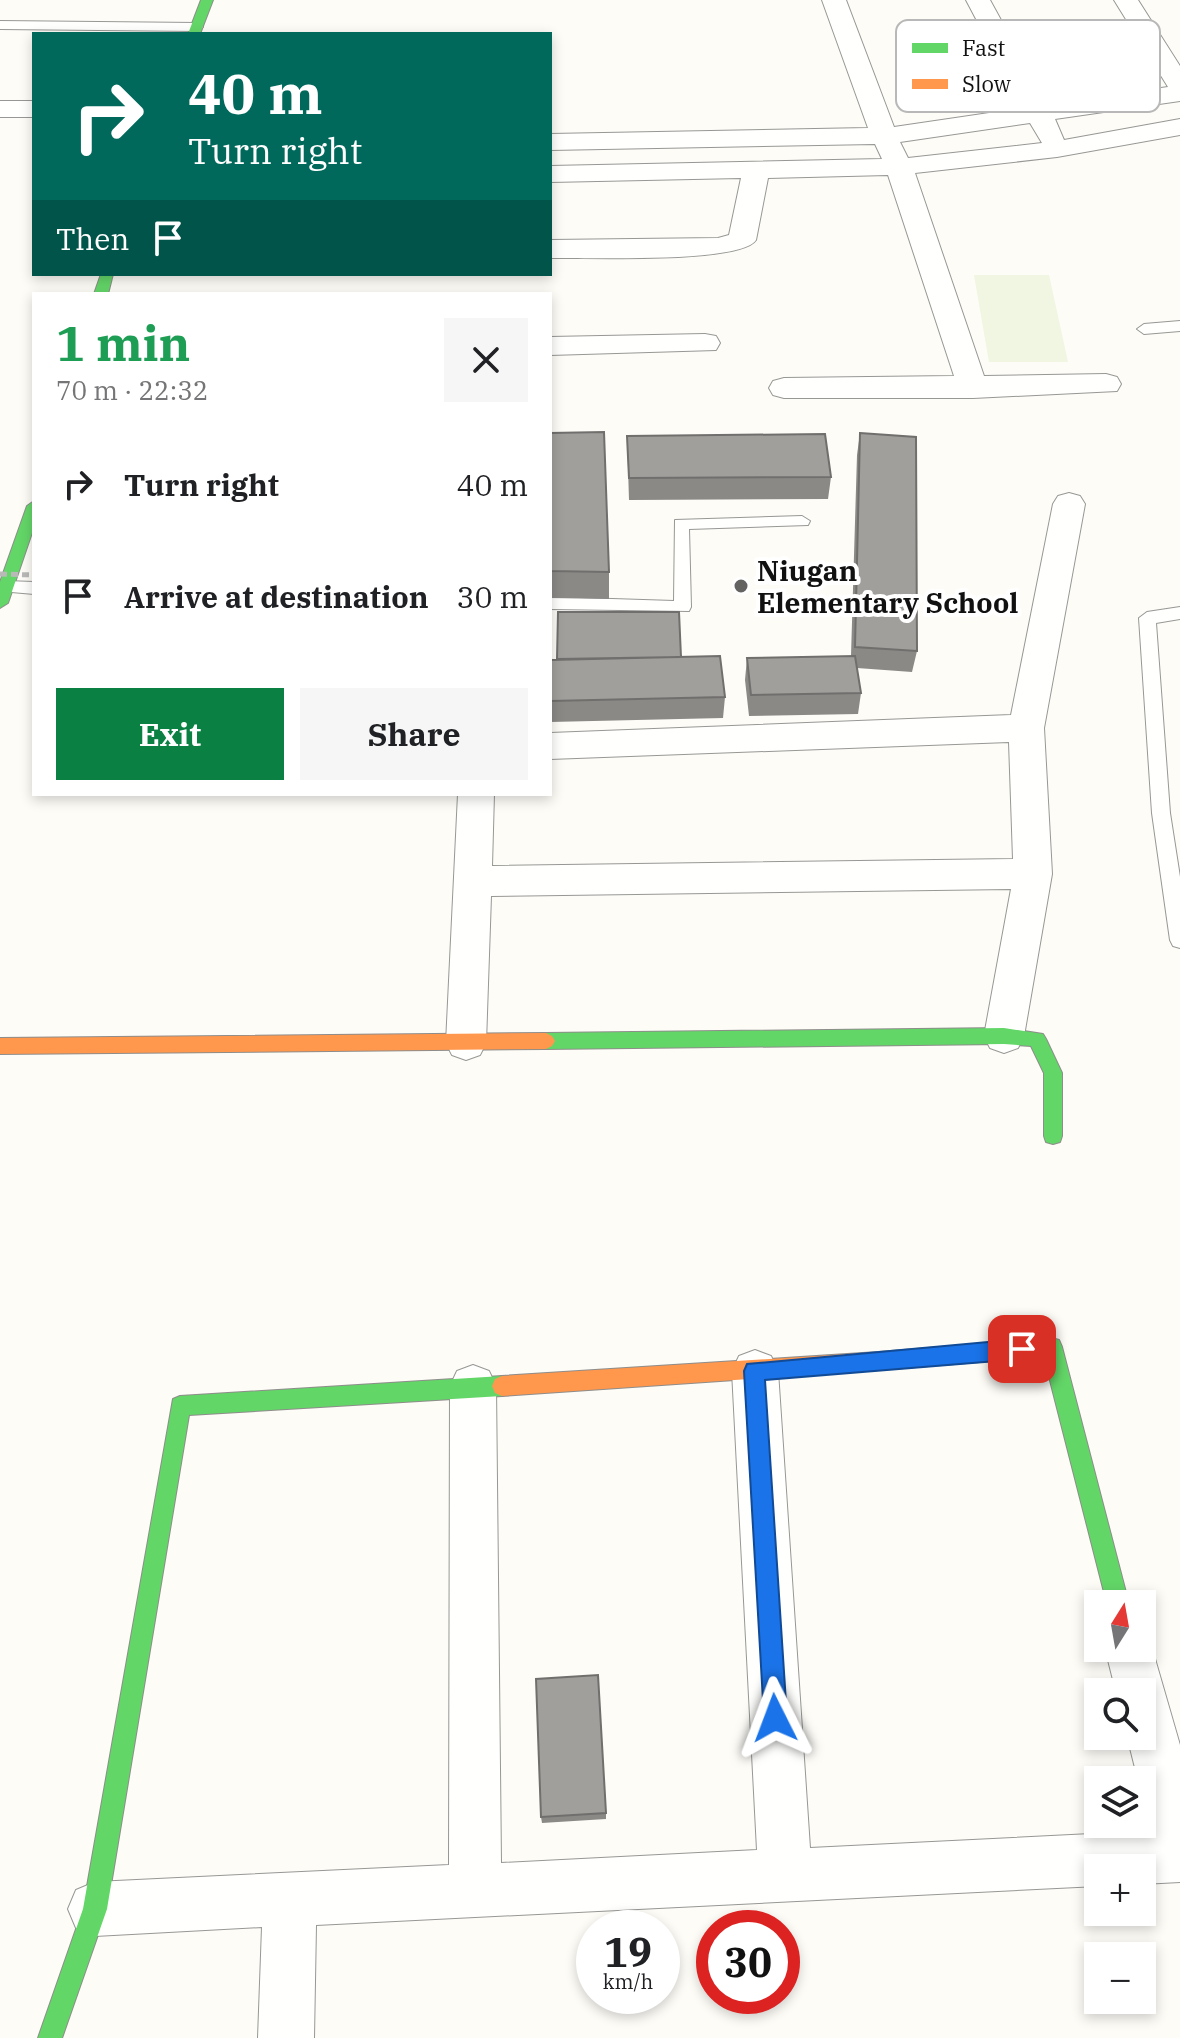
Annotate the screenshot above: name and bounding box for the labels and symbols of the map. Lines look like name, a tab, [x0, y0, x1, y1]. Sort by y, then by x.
legend	[896, 20, 1160, 112]
text: Fast	[962, 33, 1005, 62]
text: Slow	[962, 69, 1011, 98]
place label: Niugan Elementary School	[757, 552, 1018, 621]
marker: Niugan Elementary School	[732, 577, 750, 595]
pin	[988, 1315, 1056, 1383]
north arrow	[1084, 1590, 1156, 1662]
position arrow	[733, 1676, 817, 1760]
speed limit sign: 30	[696, 1910, 800, 2014]

